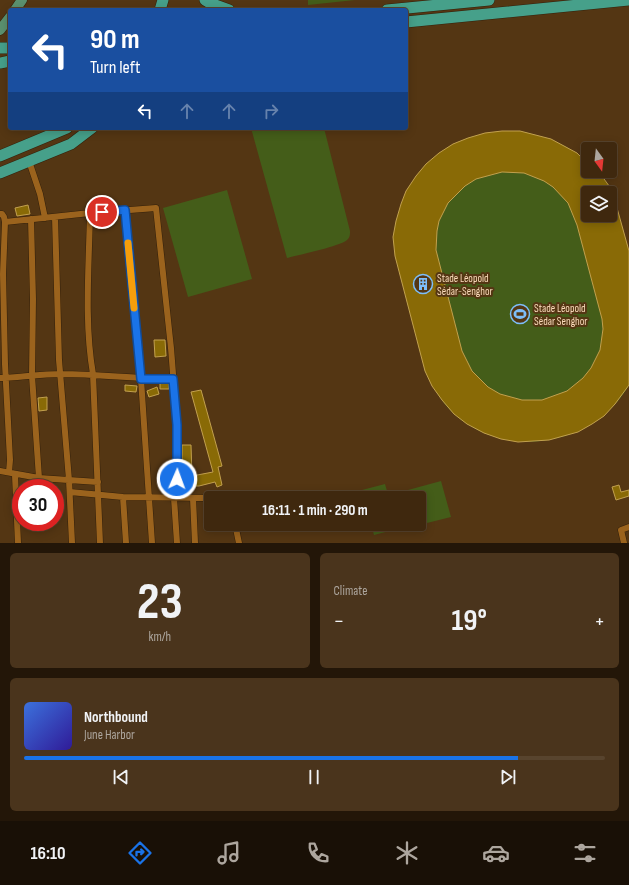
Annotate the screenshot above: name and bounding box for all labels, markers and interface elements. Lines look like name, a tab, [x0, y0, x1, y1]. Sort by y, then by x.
text: 90 m	[90, 23, 140, 56]
icon: left	[24, 24, 76, 76]
text: Turn left	[90, 57, 141, 78]
icon: left	[134, 100, 156, 122]
icon: ahead	[176, 100, 198, 122]
icon: ahead	[218, 100, 240, 122]
icon: right	[260, 100, 282, 122]
north arrow	[581, 142, 617, 178]
map controls	[581, 142, 617, 222]
button: layers	[581, 186, 617, 222]
pin	[85, 195, 119, 229]
icon: arrive	[91, 201, 113, 223]
place label: Stade Léopold Sédar-Senghor	[437, 272, 493, 298]
building icon: Stade Léopold Sédar-Senghor	[412, 273, 434, 295]
place label: Stade Léopold Sédar Senghor	[534, 302, 588, 328]
sports icon: Stade Léopold Sédar Senghor	[509, 303, 531, 325]
position arrow	[156, 458, 198, 500]
speed limit sign: 30	[12, 479, 64, 531]
text: 16:11 · 1 min · 290 m	[262, 501, 368, 520]
text: 23	[137, 571, 183, 634]
text: Climate	[334, 583, 367, 599]
text: 19°	[452, 603, 487, 639]
text: −	[334, 608, 344, 635]
text: +	[594, 608, 605, 635]
text: km/h	[149, 629, 171, 645]
text: Northbound	[84, 708, 148, 727]
text: June Harbor	[84, 727, 135, 743]
icon: previous	[110, 766, 132, 788]
icon: pause	[303, 766, 325, 788]
icon: next	[497, 766, 519, 788]
icon: directions	[126, 839, 154, 867]
icon: music	[215, 839, 243, 867]
icon: phone	[304, 839, 332, 867]
icon: climate	[393, 839, 421, 867]
icon: car	[482, 839, 510, 867]
icon: filters	[571, 839, 599, 867]
text: 16:10	[30, 843, 66, 864]

